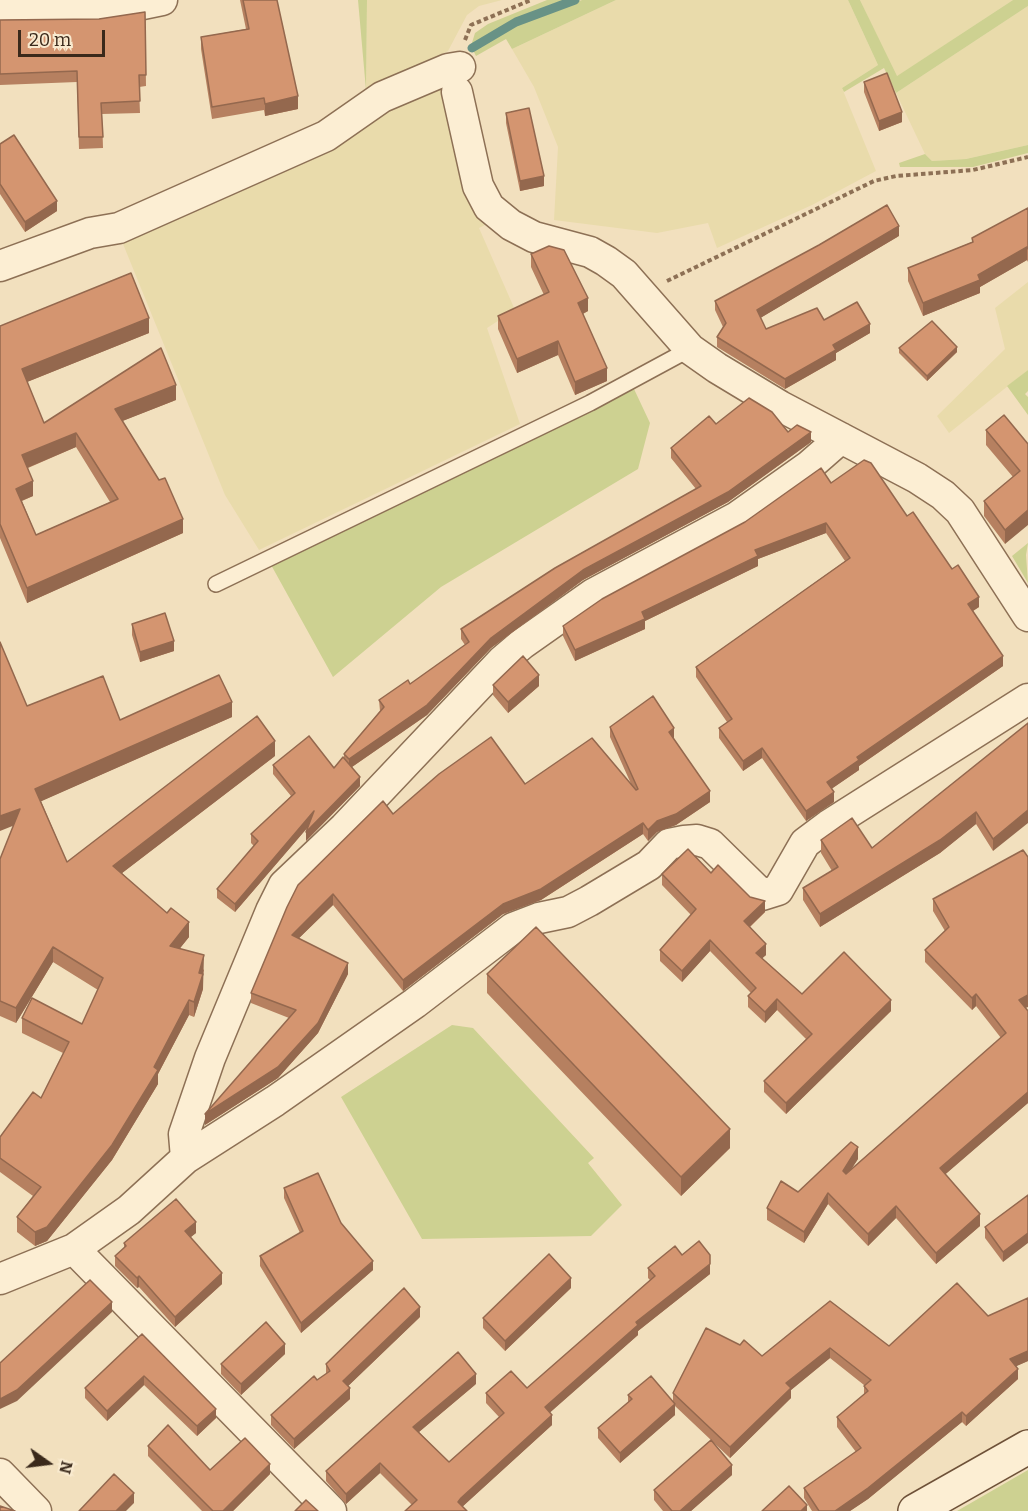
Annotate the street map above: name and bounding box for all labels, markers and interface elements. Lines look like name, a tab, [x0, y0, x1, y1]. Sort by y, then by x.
scale bar	[21, 18, 108, 56]
text: 20 m	[29, 29, 71, 51]
north arrow	[18, 1433, 78, 1493]
text: N	[55, 1459, 77, 1476]

